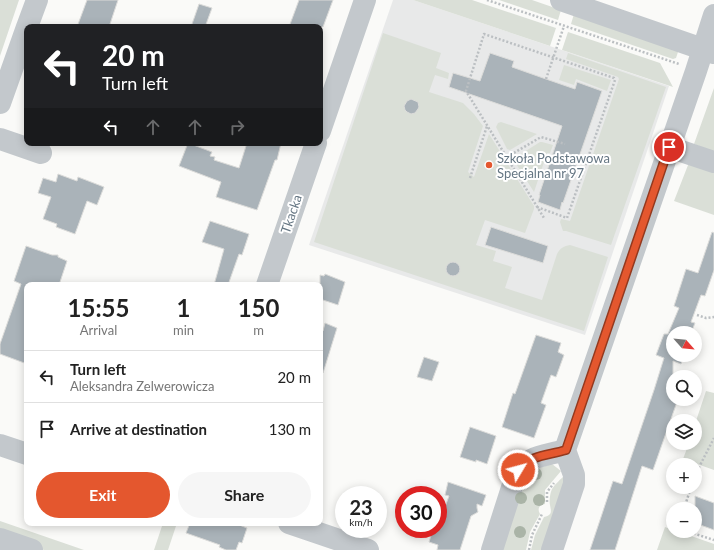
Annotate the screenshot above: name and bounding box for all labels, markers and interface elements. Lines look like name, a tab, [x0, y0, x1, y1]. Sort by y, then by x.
text: 20 m	[102, 38, 165, 72]
icon: left	[36, 40, 88, 92]
text: Turn left	[102, 72, 168, 94]
icon: left	[100, 116, 122, 138]
icon: ahead	[142, 116, 164, 138]
icon: ahead	[184, 116, 206, 138]
icon: right	[226, 116, 248, 138]
pin	[652, 130, 686, 164]
icon: arrive	[658, 136, 680, 158]
place label: Szkoła Podstawowa Specjalna nr 97	[497, 150, 610, 181]
marker: Szkoła Podstawowa Specjalna nr 97	[484, 160, 494, 170]
street label: Tkacka	[277, 193, 305, 235]
text: 15:55	[68, 293, 129, 322]
text: 1	[177, 293, 191, 322]
text: 150	[238, 293, 279, 322]
text: Arrival	[80, 322, 117, 338]
text: min	[173, 322, 194, 338]
text: m	[253, 322, 264, 338]
north arrow	[666, 326, 702, 362]
map controls	[666, 326, 702, 538]
text: Turn left	[70, 360, 126, 378]
icon: left	[36, 366, 58, 388]
text: 20 m	[277, 368, 311, 386]
button: search	[666, 370, 702, 406]
text: Aleksandra Zelwerowicza	[70, 378, 214, 394]
button: layers	[666, 414, 702, 450]
icon: arrive	[36, 418, 58, 440]
text: Arrive at destination	[70, 420, 207, 438]
text: 130 m	[269, 420, 311, 438]
position arrow	[497, 449, 539, 491]
button: +	[666, 458, 702, 494]
button: Exit	[36, 472, 170, 518]
button: Share	[178, 472, 311, 518]
speed limit sign: 30	[395, 486, 447, 538]
text: 23	[349, 495, 373, 519]
button: −	[666, 502, 702, 538]
text: km/h	[349, 516, 373, 528]

